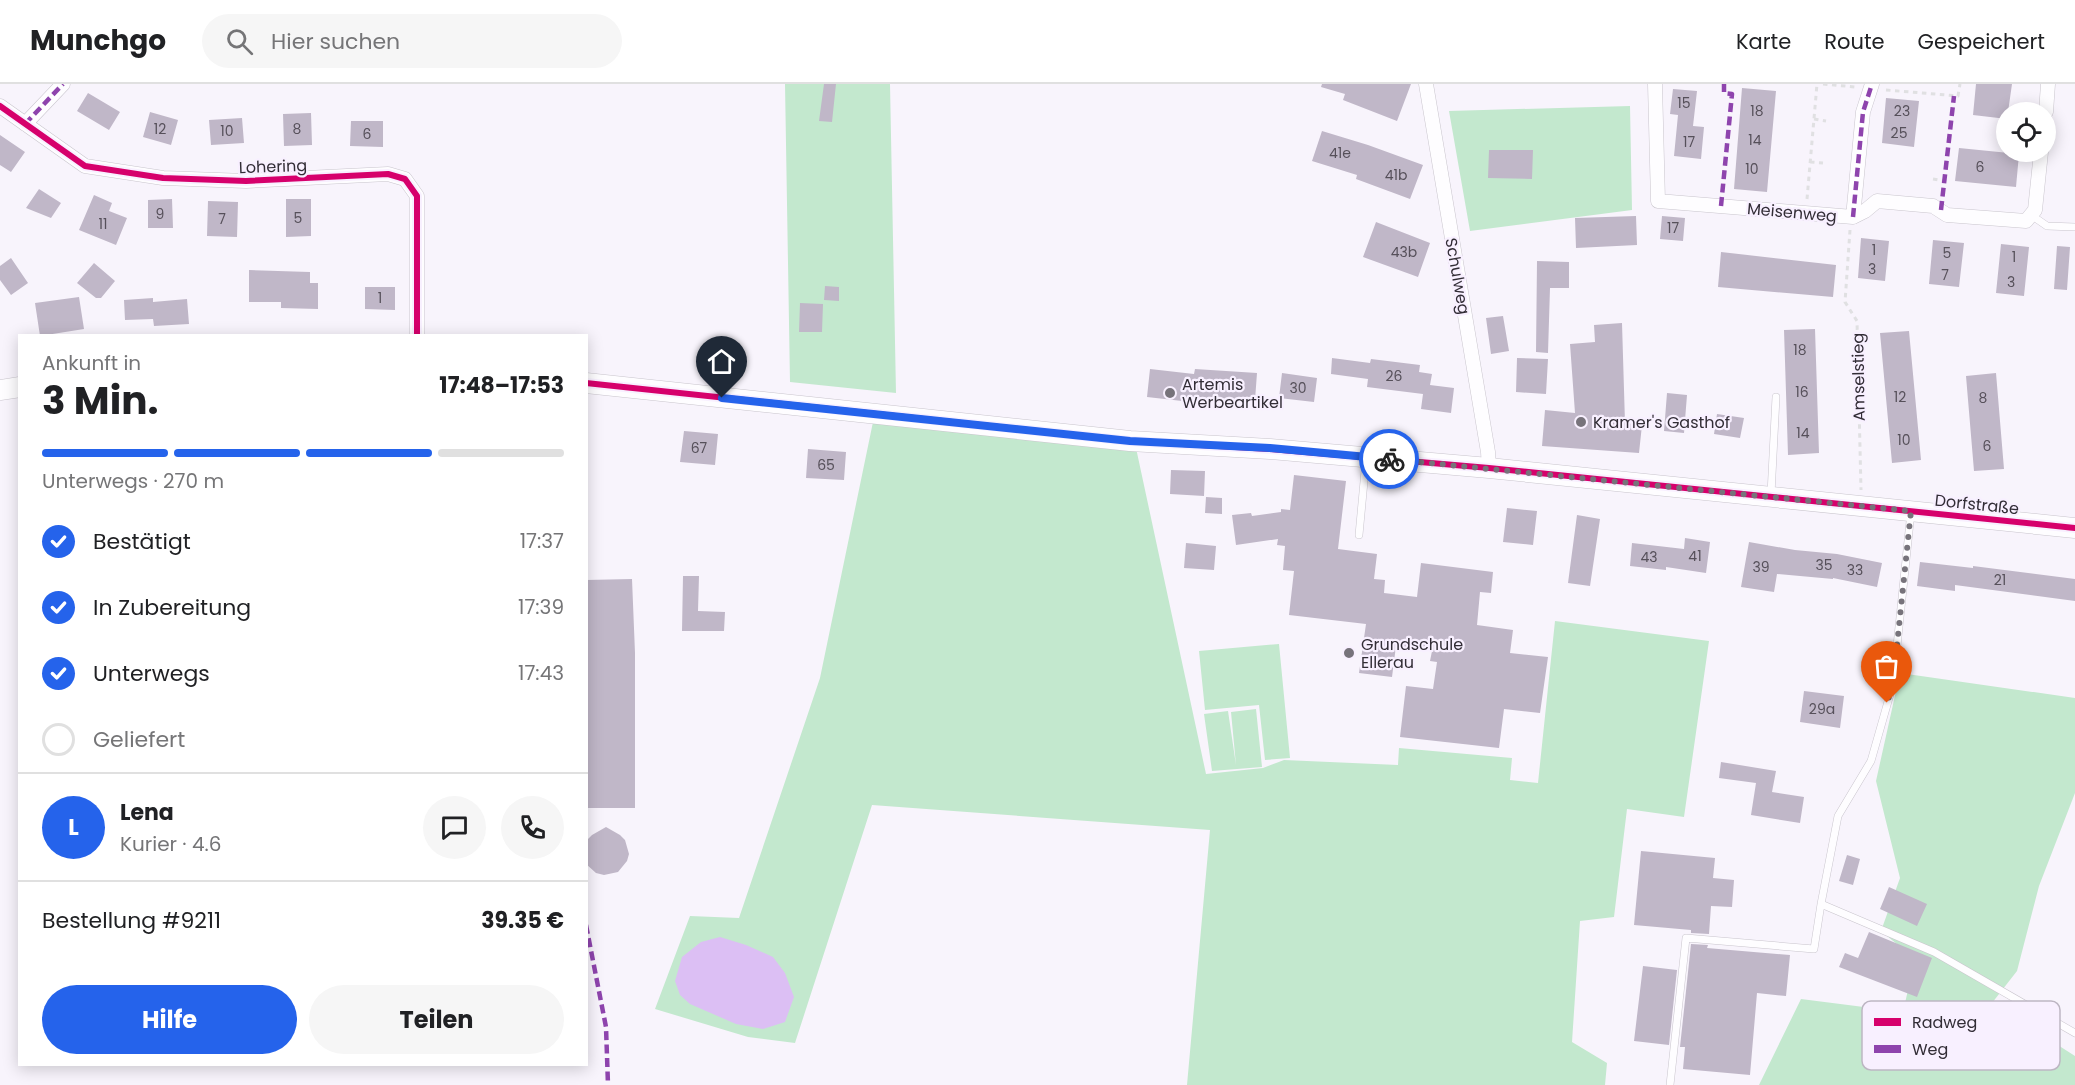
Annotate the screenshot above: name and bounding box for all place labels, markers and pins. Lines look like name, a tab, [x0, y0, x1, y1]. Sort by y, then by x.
pin	[696, 336, 747, 398]
place label: Artemis Werbeartikel	[1182, 373, 1283, 414]
marker: Artemis Werbeartikel	[1163, 386, 1177, 400]
place label: Kramer's Gasthof	[1593, 411, 1730, 434]
marker: Kramer's Gasthof	[1574, 415, 1588, 429]
place label: Grundschule Ellerau	[1361, 633, 1463, 674]
pin	[1861, 641, 1912, 703]
marker: Grundschule Ellerau	[1342, 646, 1356, 660]

